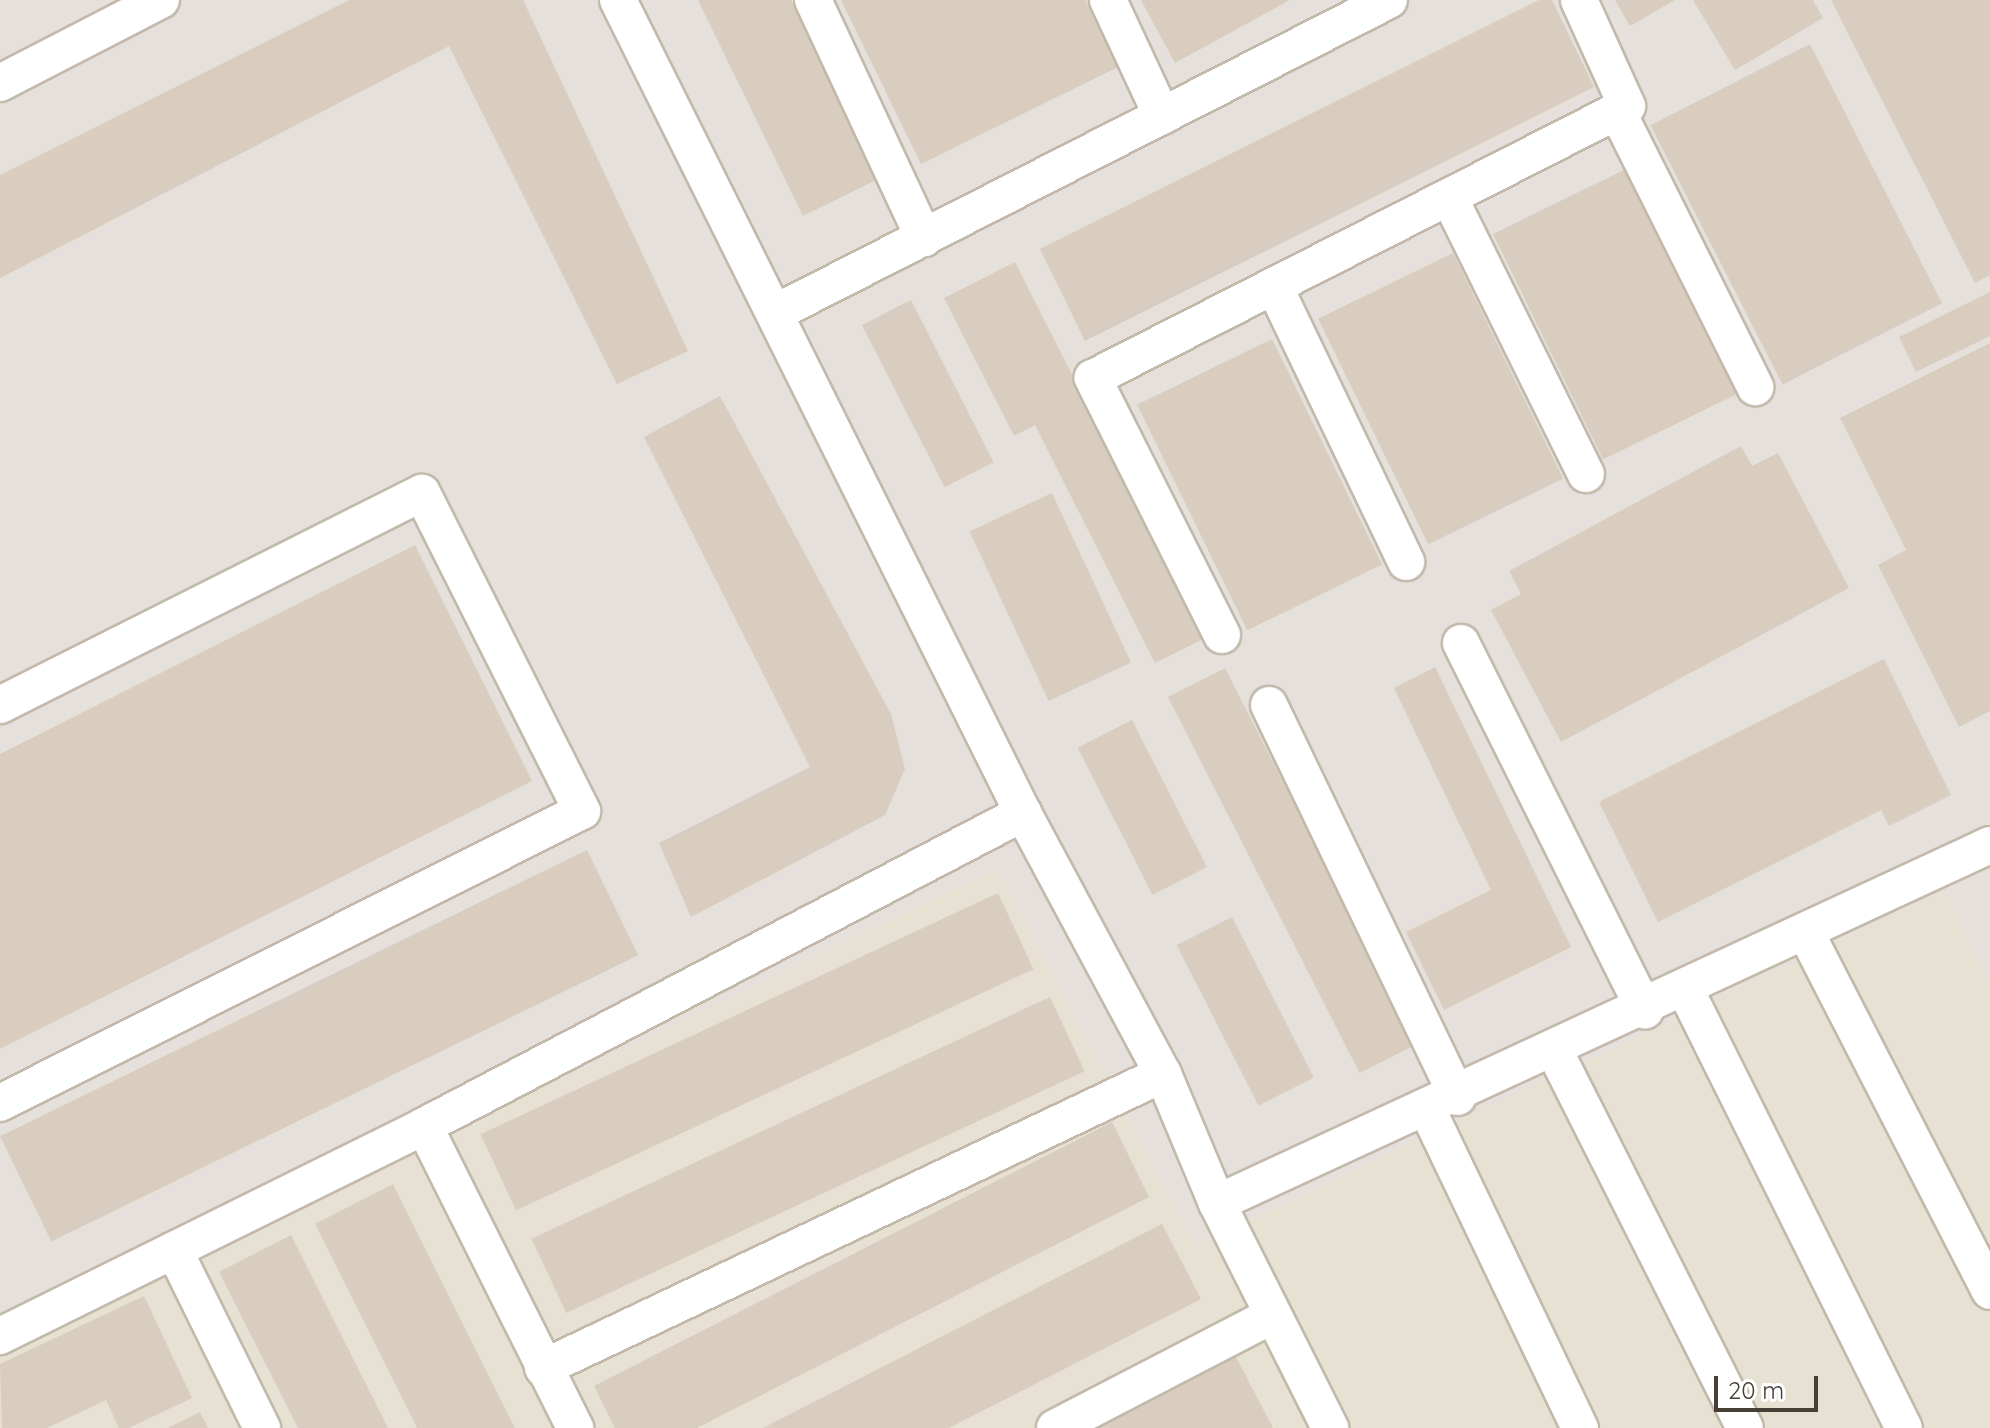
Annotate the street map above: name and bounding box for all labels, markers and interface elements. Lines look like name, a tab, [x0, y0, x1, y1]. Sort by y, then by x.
scale bar	[1718, 1360, 1822, 1410]
text: 20 m	[1728, 1375, 1784, 1405]

